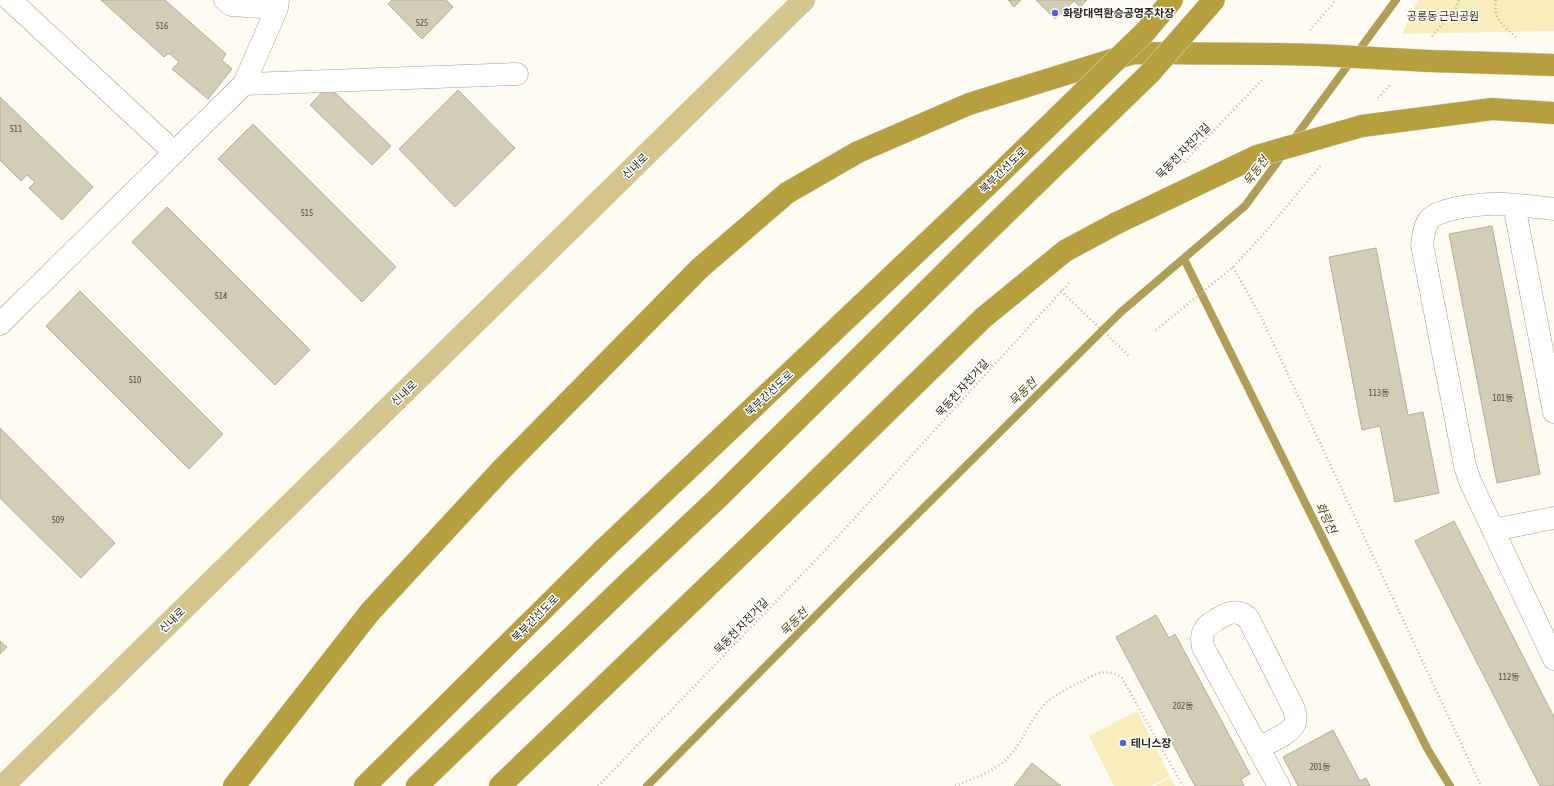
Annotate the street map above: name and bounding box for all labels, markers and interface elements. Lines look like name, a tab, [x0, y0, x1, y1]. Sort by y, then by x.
place label: 화랑대역환승공영주차장	[1063, 7, 1174, 19]
marker: 화랑대역환승공영주차장	[1050, 8, 1060, 18]
park label: 공릉동 근린공원	[1407, 10, 1479, 22]
house number: 525	[416, 18, 428, 28]
house number: 516	[156, 21, 168, 31]
street label: 묵동천 자전거길	[1154, 121, 1212, 181]
house number: 511	[10, 124, 22, 134]
street label: 북부간선도로	[977, 145, 1029, 195]
street label: 신내로	[620, 151, 650, 181]
water label: 묵동천	[1241, 152, 1273, 189]
house number: 515	[301, 208, 313, 218]
house number: 514	[215, 291, 227, 301]
street label: 묵동천 자전거길	[933, 357, 991, 419]
street label: 북부간선도로	[743, 368, 795, 418]
water label: 묵동천	[1006, 374, 1041, 409]
house number: 510	[129, 375, 141, 385]
street label: 신내로	[389, 378, 419, 408]
house number: 113동	[1369, 388, 1389, 398]
house number: 101동	[1493, 393, 1513, 403]
water label: 화랑천	[1312, 500, 1340, 538]
house number: 509	[52, 515, 64, 525]
street label: 북부간선도로	[509, 592, 561, 644]
street label: 묵동천 자전거길	[712, 596, 770, 656]
water label: 묵동천	[777, 604, 812, 639]
street label: 신내로	[157, 605, 187, 635]
house number: 112동	[1499, 672, 1519, 682]
house number: 202동	[1173, 701, 1193, 711]
place label: 테니스장	[1131, 737, 1171, 749]
marker: 테니스장	[1118, 738, 1128, 748]
house number: 201동	[1310, 762, 1330, 772]

